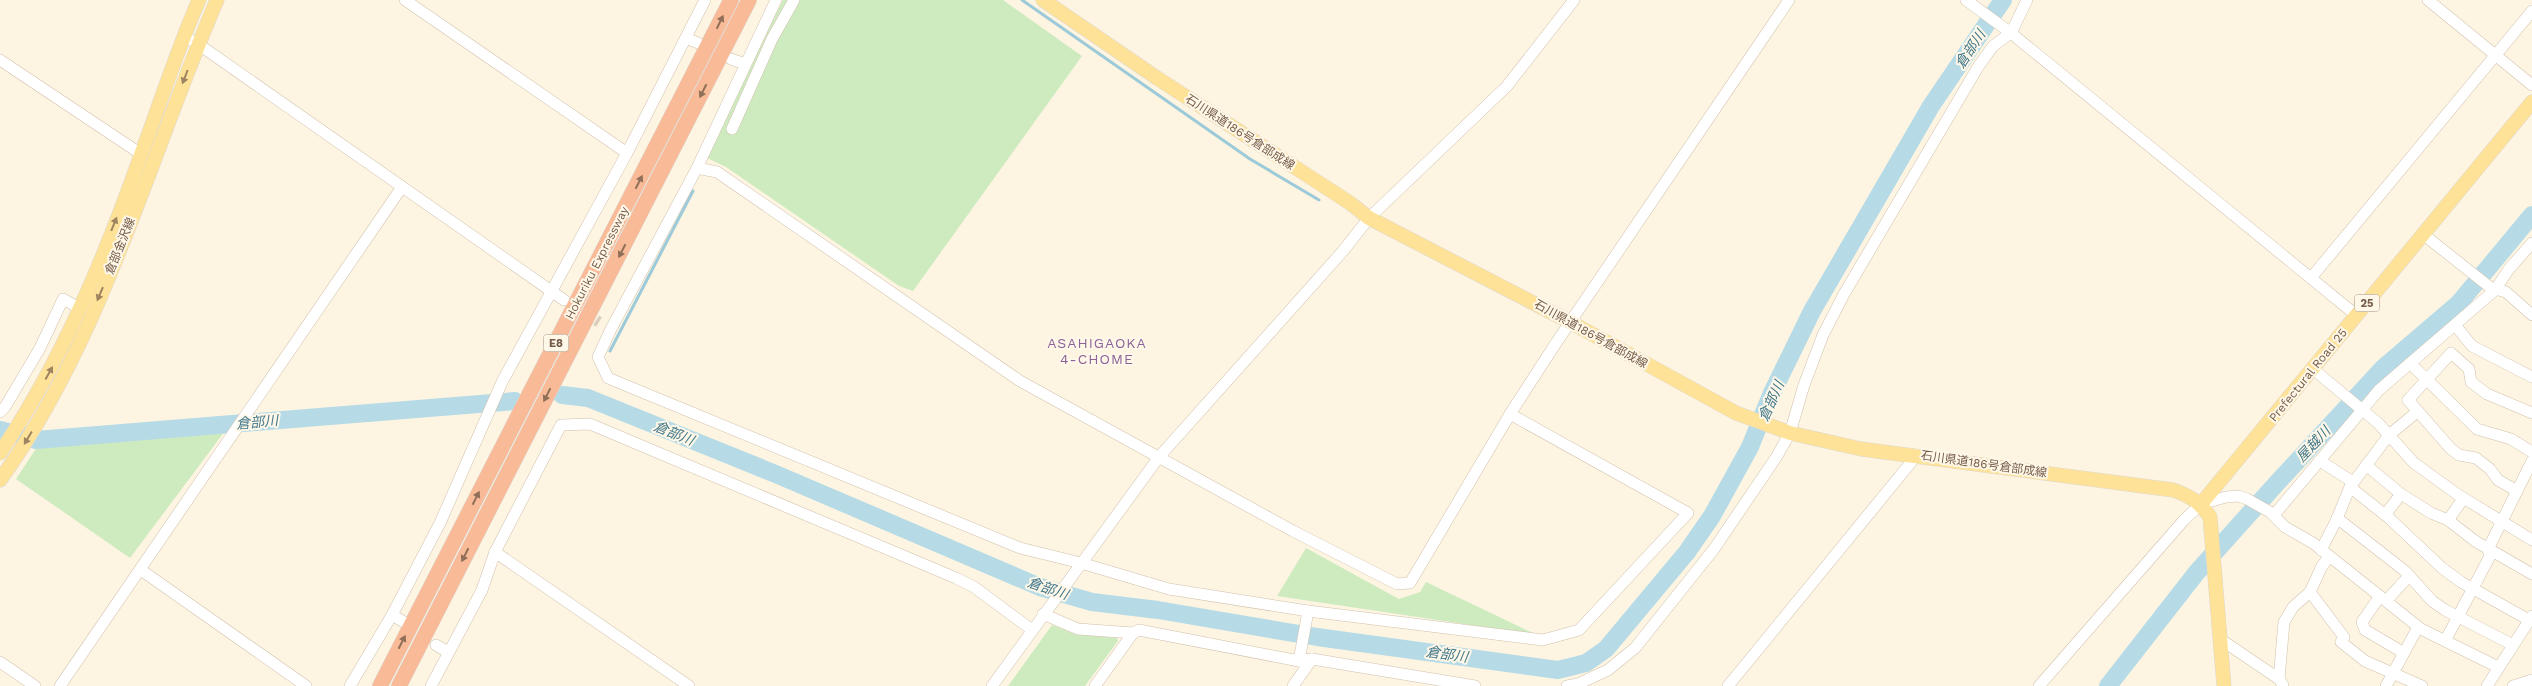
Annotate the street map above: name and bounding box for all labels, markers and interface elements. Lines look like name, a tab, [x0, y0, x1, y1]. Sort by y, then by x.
one-way arrow	[716, 14, 724, 29]
water label: 倉部川	[1952, 25, 1989, 71]
one-way arrow	[181, 70, 188, 85]
one-way arrow	[699, 83, 708, 98]
street label: 石川県道186号倉部成線	[1183, 91, 1297, 173]
one-way arrow	[635, 175, 643, 189]
street label: Hokuriku Expressway	[562, 204, 632, 322]
street label: 倉部金沢線	[102, 216, 138, 276]
one-way arrow	[110, 216, 118, 231]
one-way arrow	[618, 244, 626, 258]
one-way arrow	[96, 287, 104, 301]
road number: 25	[2354, 294, 2380, 312]
street label: 石川県道186号倉部成線	[1532, 297, 1650, 371]
street label: Prefectural Road 25	[2266, 326, 2350, 424]
road number: E8	[544, 334, 568, 352]
district label: ASAHIGAOKA 4-CHOME	[1047, 335, 1147, 367]
one-way arrow	[45, 366, 53, 380]
water label: 倉部川	[1755, 377, 1788, 423]
one-way arrow	[543, 388, 551, 402]
water label: 倉部川	[235, 412, 281, 432]
water label: 倉部川	[652, 418, 698, 449]
water label: 屋越川	[2293, 422, 2335, 465]
one-way arrow	[24, 432, 33, 445]
street label: 石川県道186号倉部成線	[1920, 448, 2048, 480]
one-way arrow	[472, 490, 480, 505]
one-way arrow	[461, 548, 469, 563]
water label: 倉部川	[1026, 574, 1072, 603]
one-way arrow	[398, 635, 406, 650]
water label: 倉部川	[1425, 643, 1471, 665]

